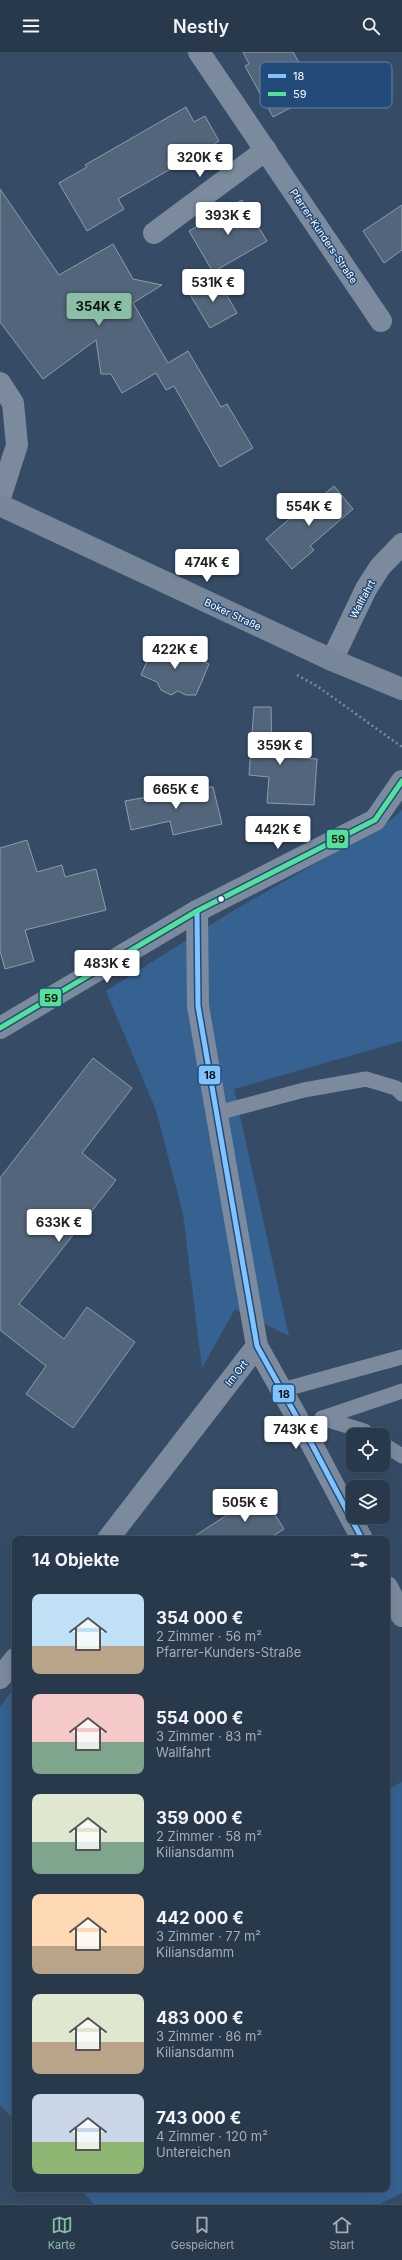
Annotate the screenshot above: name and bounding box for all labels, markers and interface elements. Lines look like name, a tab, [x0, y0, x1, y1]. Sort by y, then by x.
icon: menu	[20, 15, 42, 37]
icon: search	[360, 15, 382, 37]
text: Nestly	[173, 16, 229, 37]
legend	[260, 62, 392, 108]
text: 18	[293, 69, 304, 83]
text: 59	[293, 87, 307, 101]
pin: 320K €	[167, 144, 233, 178]
text: 320K €	[177, 149, 223, 165]
street label: Pfarrer-Kunders-Straße	[288, 186, 360, 286]
pin: 393K €	[195, 202, 261, 236]
text: 393K €	[205, 207, 251, 223]
pin: 531K €	[180, 269, 246, 303]
text: 531K €	[191, 274, 235, 290]
pin: 354K €	[66, 293, 132, 327]
text: 354K €	[76, 298, 122, 314]
pin: 554K €	[276, 493, 342, 527]
text: 554K €	[286, 498, 332, 514]
pin: 474K €	[174, 549, 240, 583]
text: 474K €	[184, 554, 230, 570]
street label: Wallfahrt	[347, 577, 378, 620]
street label: Boker Straße	[203, 596, 263, 632]
pin: 422K €	[142, 636, 208, 670]
text: 422K €	[152, 641, 198, 657]
pin: 359K €	[247, 732, 313, 766]
text: 359K €	[257, 737, 303, 753]
pin: 665K €	[143, 776, 209, 810]
text: 665K €	[153, 781, 199, 797]
pin: 442K €	[245, 816, 311, 850]
text: 442K €	[254, 821, 302, 837]
line badge: 59	[326, 829, 349, 849]
text: 59	[331, 832, 345, 846]
unlabelled marker	[216, 894, 226, 904]
pin: 483K €	[74, 950, 140, 984]
text: 483K €	[84, 955, 130, 971]
line badge: 59	[39, 988, 62, 1007]
text: 59	[44, 991, 58, 1005]
line badge: 18	[198, 1065, 221, 1085]
text: 18	[204, 1068, 216, 1082]
pin: 633K €	[26, 1209, 92, 1243]
text: 633K €	[36, 1214, 82, 1230]
street label: Im Ort	[222, 1357, 250, 1388]
line badge: 18	[272, 1384, 295, 1403]
text: 18	[278, 1387, 290, 1401]
pin: 743K €	[263, 1416, 329, 1450]
text: 743K €	[273, 1421, 319, 1437]
map controls	[346, 1428, 390, 1524]
button: locate	[346, 1428, 390, 1472]
button: layers	[346, 1480, 390, 1524]
pin: 505K €	[212, 1489, 278, 1523]
text: 505K €	[222, 1494, 268, 1510]
icon: filters	[348, 1549, 370, 1571]
text: 14 Objekte	[32, 1550, 119, 1570]
text: 354 000 €	[156, 1608, 243, 1628]
icon: home	[64, 1610, 112, 1658]
text: 2 Zimmer · 56 m²	[156, 1628, 262, 1644]
text: Pfarrer-Kunders-Straße	[156, 1644, 301, 1660]
text: 554 000 €	[156, 1708, 243, 1728]
icon: home	[64, 1710, 112, 1758]
text: 3 Zimmer · 83 m²	[156, 1728, 262, 1744]
text: Wallfahrt	[156, 1744, 211, 1760]
text: 359 000 €	[156, 1808, 243, 1828]
icon: home	[64, 1810, 112, 1858]
text: 2 Zimmer · 58 m²	[156, 1828, 262, 1844]
text: Kiliansdamm	[156, 1844, 234, 1860]
text: 442 000 €	[156, 1908, 244, 1928]
icon: home	[64, 1910, 112, 1958]
text: 3 Zimmer · 77 m²	[156, 1928, 261, 1944]
text: Kiliansdamm	[156, 1944, 234, 1960]
text: 483 000 €	[156, 2008, 244, 2028]
icon: home	[64, 2010, 112, 2058]
text: 3 Zimmer · 86 m²	[156, 2028, 262, 2044]
text: Kiliansdamm	[156, 2044, 234, 2060]
text: 743 000 €	[156, 2108, 241, 2128]
icon: home	[64, 2110, 112, 2158]
text: 4 Zimmer · 120 m²	[156, 2128, 268, 2144]
text: Untereichen	[156, 2144, 231, 2160]
tab: Karte	[48, 2214, 75, 2252]
tab: Gespeichert	[171, 2214, 234, 2252]
tab: Start	[330, 2214, 354, 2252]

